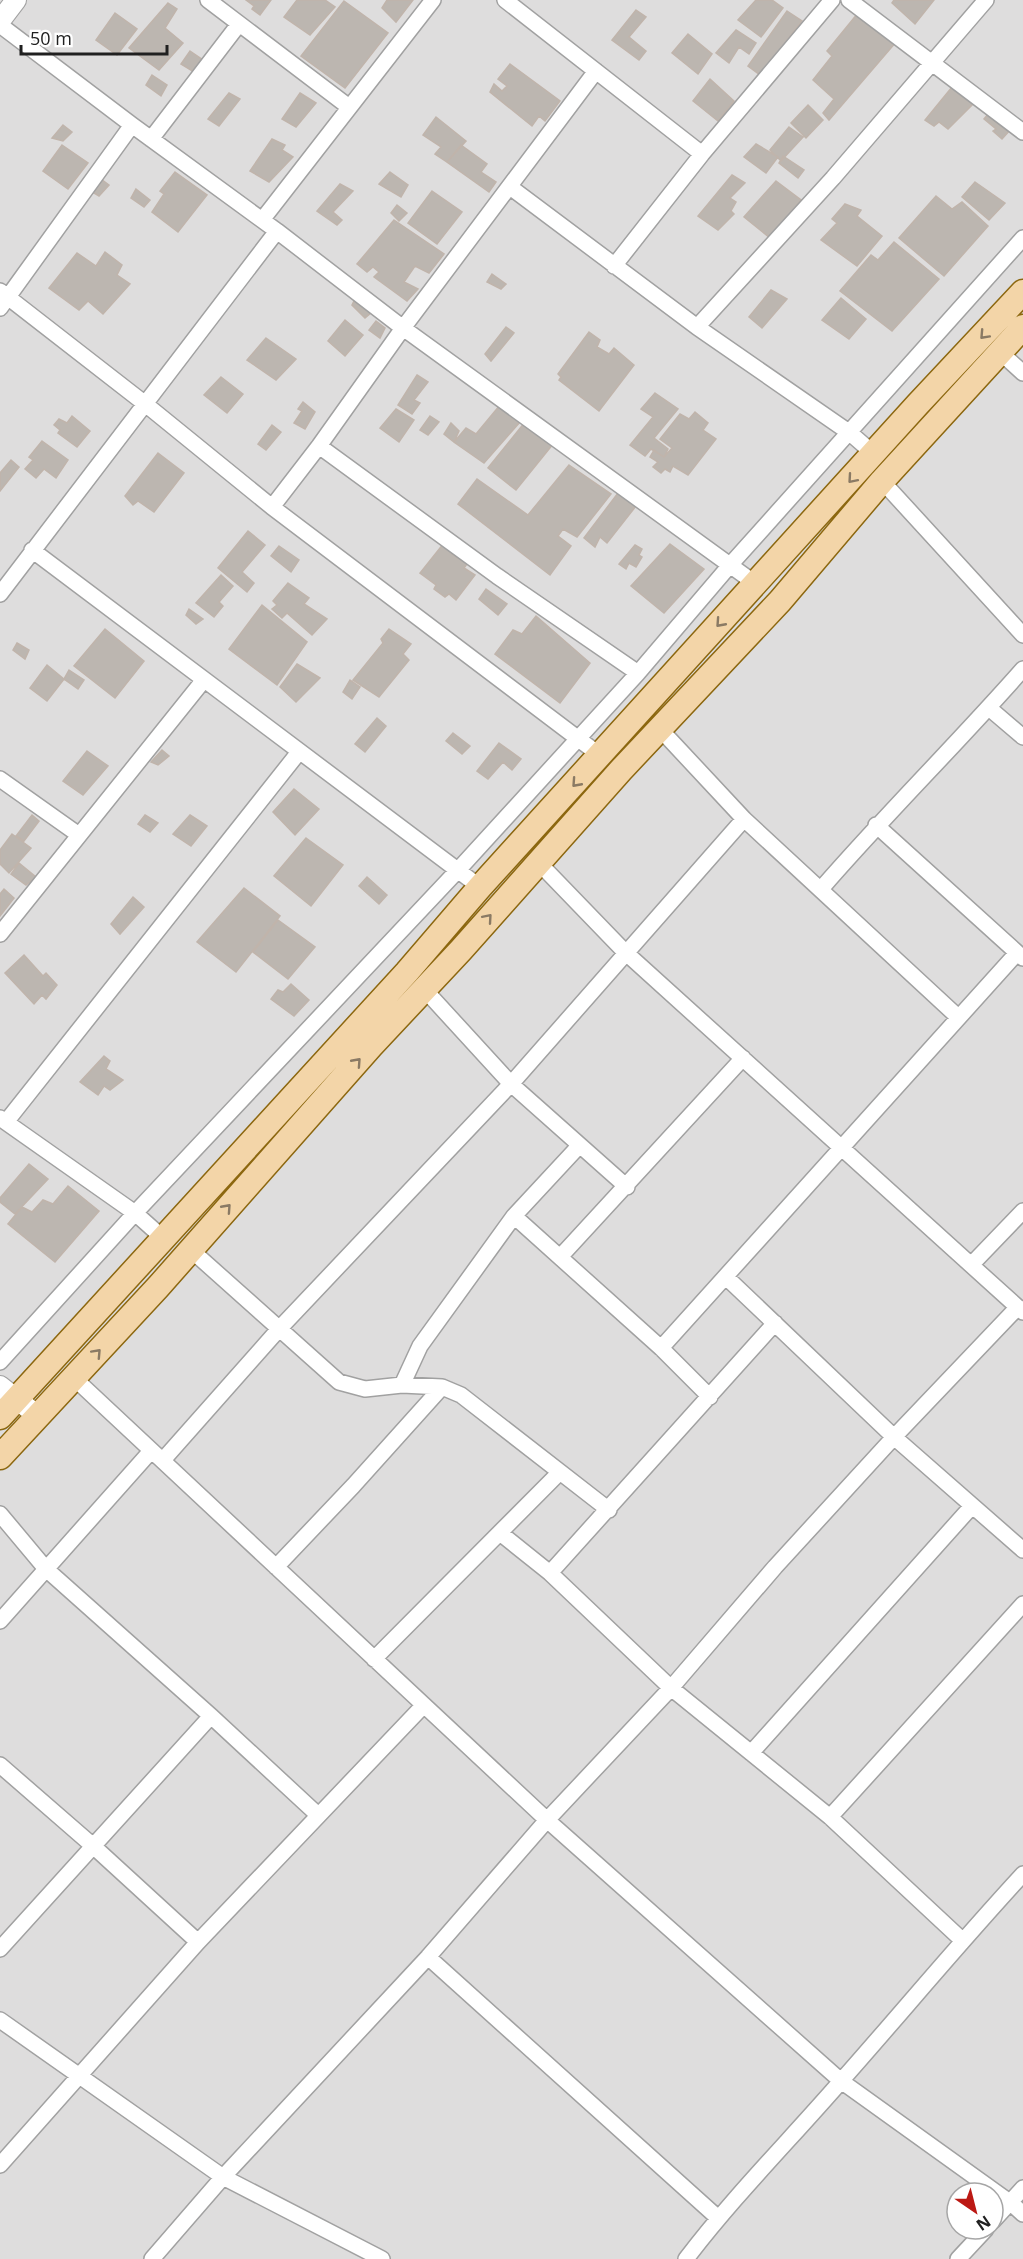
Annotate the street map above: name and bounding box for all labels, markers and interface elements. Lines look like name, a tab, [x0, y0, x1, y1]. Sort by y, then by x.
scale bar	[21, 18, 166, 56]
text: 50 m	[30, 26, 72, 50]
one-way arrow	[980, 328, 991, 339]
one-way arrow	[848, 472, 859, 483]
one-way arrow	[716, 616, 727, 627]
one-way arrow	[572, 776, 583, 787]
one-way arrow	[481, 914, 492, 925]
one-way arrow	[350, 1059, 361, 1069]
one-way arrow	[220, 1204, 231, 1215]
one-way arrow	[90, 1349, 101, 1360]
north arrow	[945, 2181, 1005, 2241]
text: N	[972, 2211, 995, 2236]

